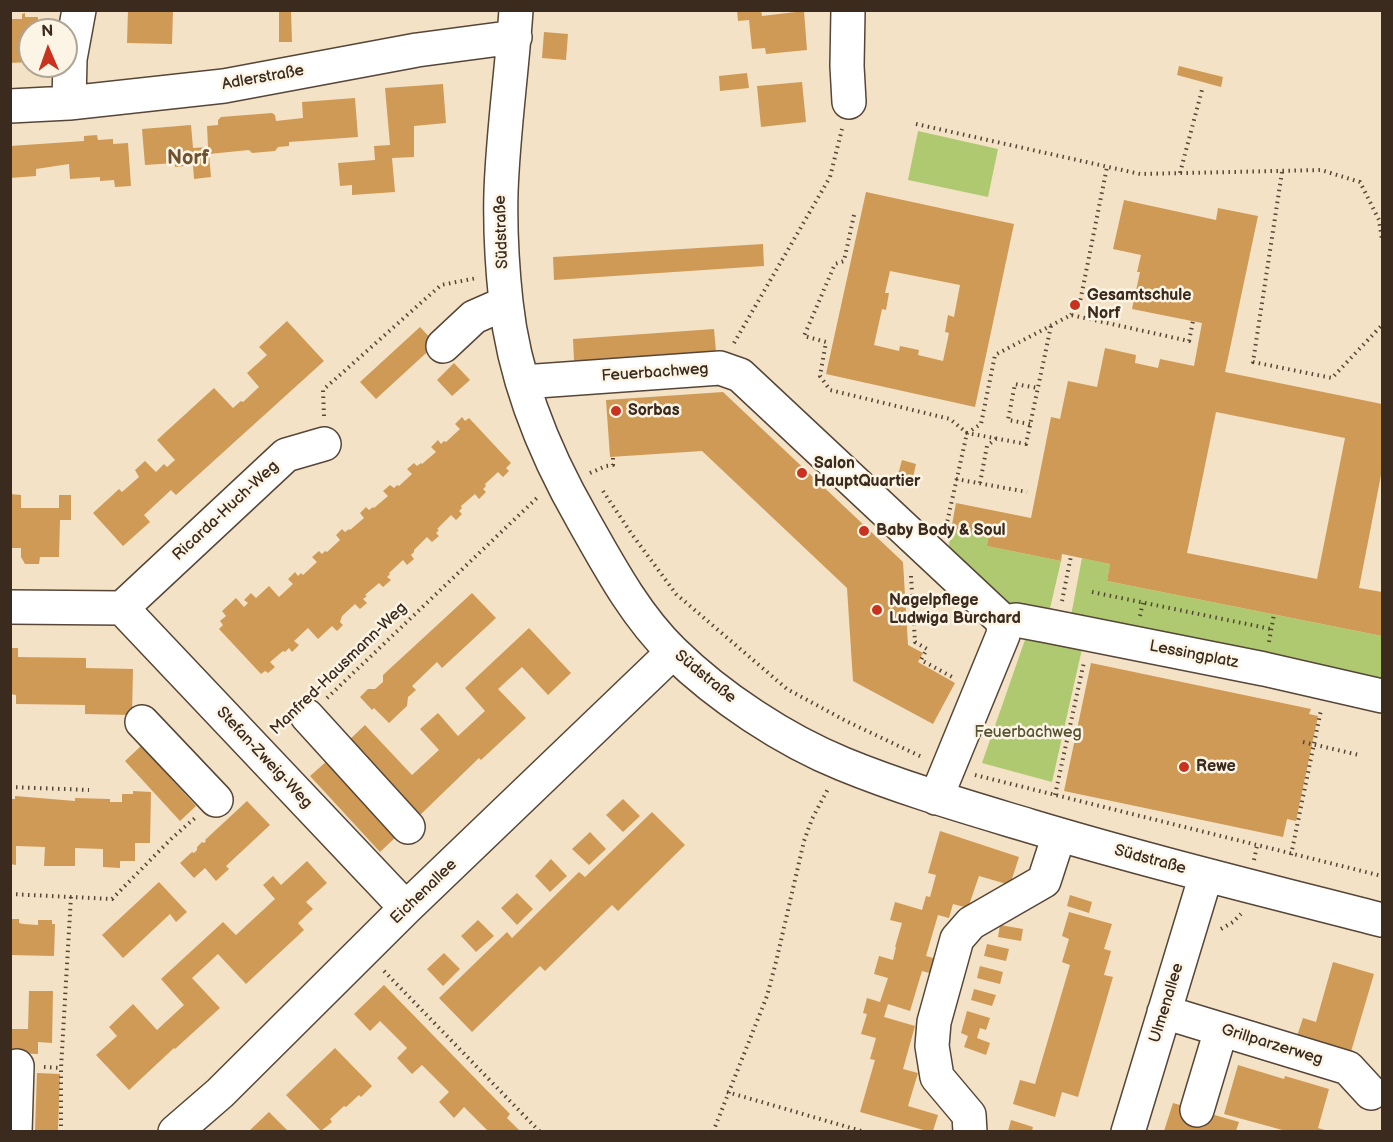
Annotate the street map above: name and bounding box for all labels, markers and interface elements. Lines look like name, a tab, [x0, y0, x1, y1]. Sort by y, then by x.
north arrow	[18, 18, 78, 78]
text: N	[41, 22, 54, 41]
street label: Adlerstraße	[220, 61, 306, 95]
district label: Norf	[167, 147, 209, 171]
street label: Südstraße	[491, 195, 513, 269]
place label: Gesamtschule Norf	[1087, 286, 1191, 324]
marker: Gesamtschule Norf	[1068, 298, 1082, 312]
street label: Feuerbachweg	[601, 360, 709, 386]
place label: Sorbas	[628, 401, 680, 421]
marker: Sorbas	[609, 404, 623, 418]
place label: Salon HauptQuartier	[814, 454, 920, 492]
street label: Ricarda-Huch-Weg	[169, 457, 283, 565]
marker: Salon HauptQuartier	[795, 466, 809, 480]
place label: Baby Body & Soul	[876, 521, 1006, 541]
marker: Baby Body & Soul	[857, 524, 871, 538]
place label: Nagelpflege Ludwiga Burchard	[889, 591, 1021, 629]
street label: Manfred-Hausmann-Weg	[267, 599, 411, 739]
marker: Nagelpflege Ludwiga Burchard	[870, 603, 884, 617]
street label: Lessingplatz	[1148, 637, 1240, 673]
street label: Südstraße	[670, 646, 740, 708]
street label: Stefan-Zweig-Weg	[212, 703, 316, 813]
park label: Feuerbachweg	[974, 723, 1082, 743]
place label: Rewe	[1196, 757, 1236, 777]
marker: Rewe	[1177, 760, 1191, 774]
street label: Südstraße	[1112, 841, 1188, 879]
street label: Eichenallee	[387, 855, 461, 929]
street label: Ulmenallee	[1146, 961, 1188, 1045]
street label: Grillparzerweg	[1219, 1020, 1325, 1070]

